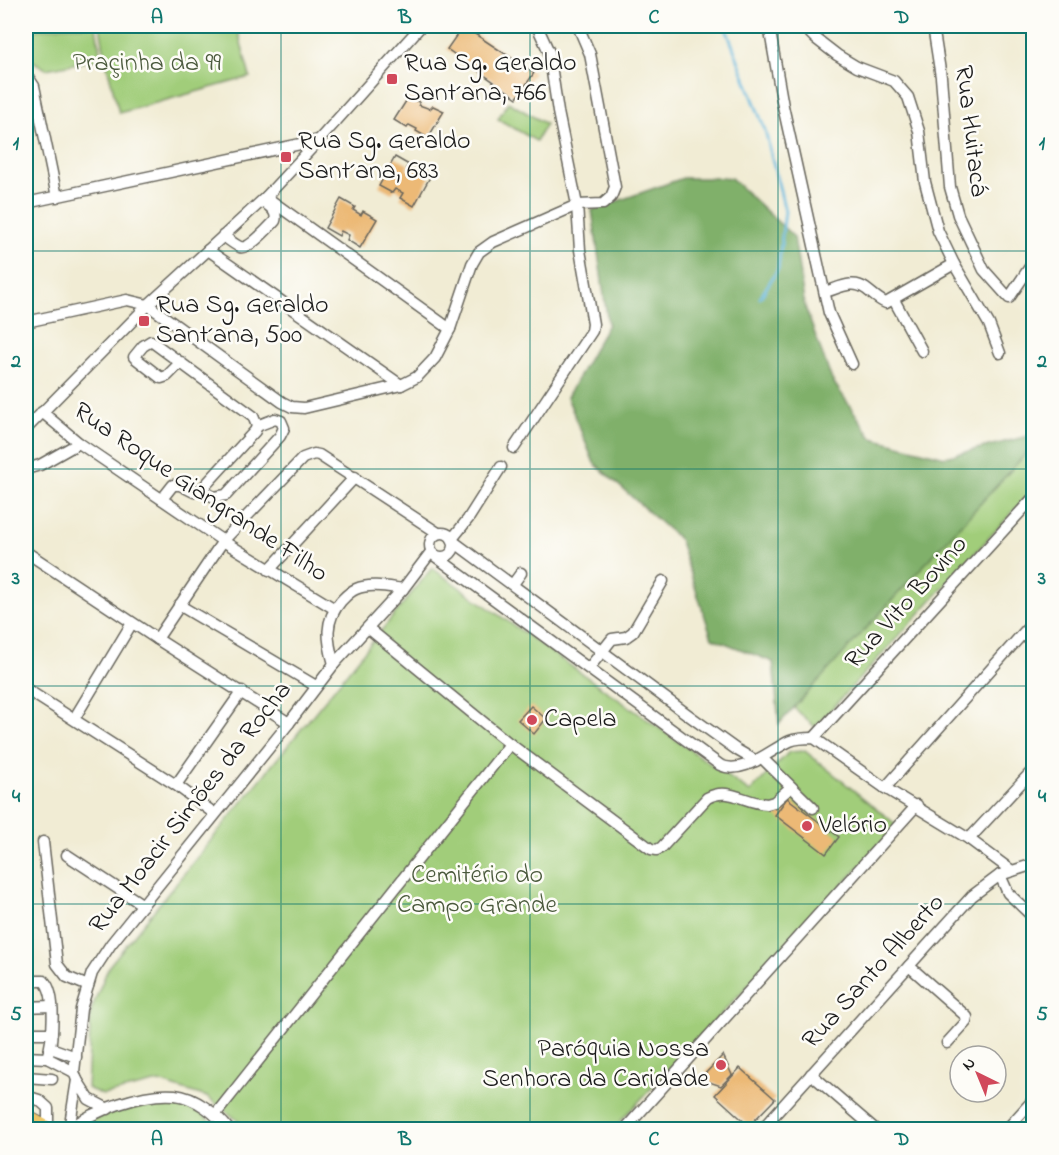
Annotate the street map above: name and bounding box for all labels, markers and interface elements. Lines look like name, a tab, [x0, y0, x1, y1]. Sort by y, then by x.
text: A	[151, 4, 163, 33]
text: B	[397, 4, 412, 33]
text: C	[649, 4, 660, 33]
text: D	[894, 4, 909, 33]
park label: Praçinha da 99	[73, 45, 221, 83]
place label: Rua Sg. Geraldo Sant´ana, 766	[404, 45, 576, 113]
street label: Rua Huitacá	[943, 63, 997, 199]
marker: Rua Sg. Geraldo Sant´ana, 766	[385, 72, 399, 86]
place label: Rua Sg. Geraldo Sant´ana, 683	[298, 123, 470, 191]
text: 1	[13, 130, 20, 159]
text: 1	[1039, 130, 1046, 159]
marker: Rua Sg. Geraldo Sant´ana, 683	[279, 150, 293, 164]
place label: Rua Sg. Geraldo Sant´ana, 500	[156, 287, 328, 355]
marker: Rua Sg. Geraldo Sant´ana, 500	[137, 314, 151, 328]
text: 2	[10, 348, 21, 377]
text: 2	[1036, 348, 1047, 377]
street label: Rua Roque Giangrande Filho	[65, 393, 335, 593]
street label: Rua Vito Bovino	[836, 528, 978, 678]
text: 3	[11, 565, 20, 594]
text: 3	[1037, 565, 1046, 594]
street label: Rua Moacir Simões da Rocha	[80, 674, 302, 942]
place label: Capela	[544, 701, 617, 739]
marker: Capela	[525, 713, 539, 727]
text: 4	[12, 783, 21, 812]
text: 4	[1038, 783, 1047, 812]
place label: Velório	[818, 807, 887, 845]
marker: Velório	[800, 819, 814, 833]
park label: Cemitério do Campo Grande	[397, 857, 557, 925]
street label: Rua Santo Alberto	[794, 886, 954, 1058]
text: 5	[10, 1001, 22, 1030]
text: 5	[1036, 1001, 1048, 1030]
place label: Paróquia Nossa Senhora da Caridade	[482, 1031, 709, 1099]
north arrow	[948, 1044, 1008, 1104]
text: N	[957, 1052, 981, 1077]
marker: Paróquia Nossa Senhora da Caridade	[714, 1058, 728, 1072]
text: A	[151, 1126, 163, 1155]
text: B	[397, 1126, 412, 1155]
text: C	[649, 1126, 660, 1155]
text: D	[894, 1126, 909, 1155]

